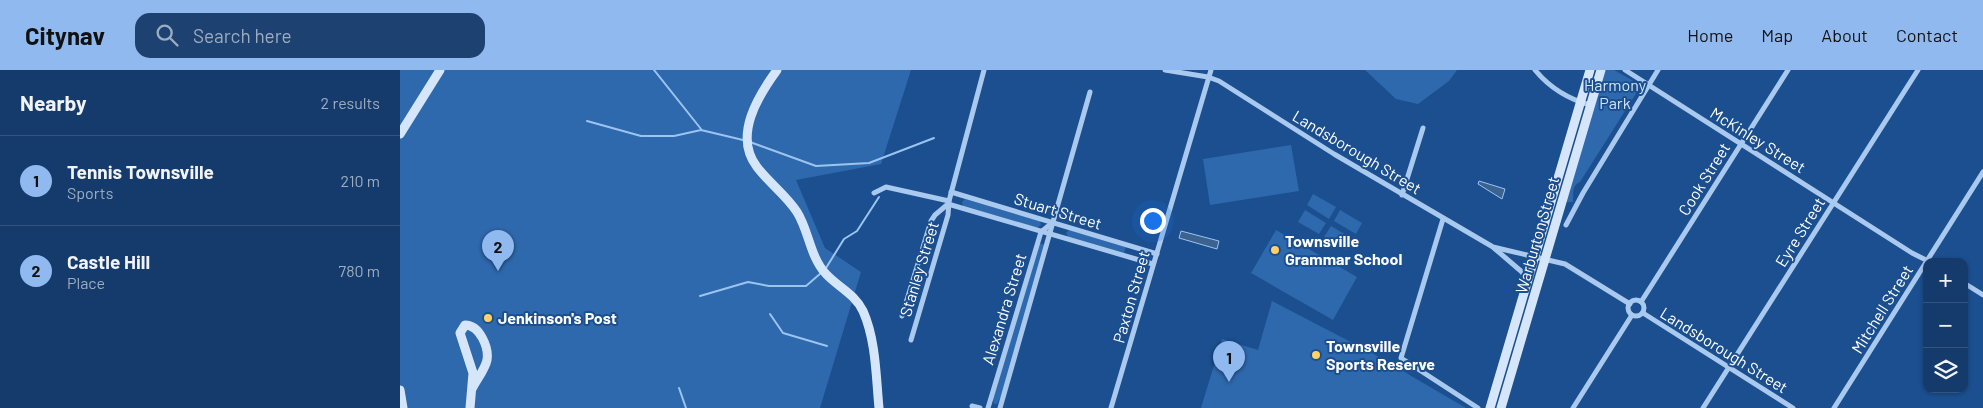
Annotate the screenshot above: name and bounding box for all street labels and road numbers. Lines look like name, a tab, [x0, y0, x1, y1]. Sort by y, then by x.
street label: McKinley Street	[1707, 103, 1809, 176]
street label: Landsborough Street	[1290, 106, 1425, 197]
street label: Cook Street	[1674, 139, 1733, 219]
street label: Warburton Street	[1511, 174, 1562, 295]
street label: Stuart Street	[1012, 188, 1104, 233]
street label: Eyre Street	[1771, 194, 1828, 270]
street label: Stanley Street	[895, 219, 942, 319]
street label: Paxton Street	[1108, 249, 1153, 345]
street label: Alexandra Street	[978, 251, 1030, 367]
street label: Mitchell Street	[1847, 261, 1916, 356]
street label: Landsborough Street	[1657, 303, 1791, 396]

